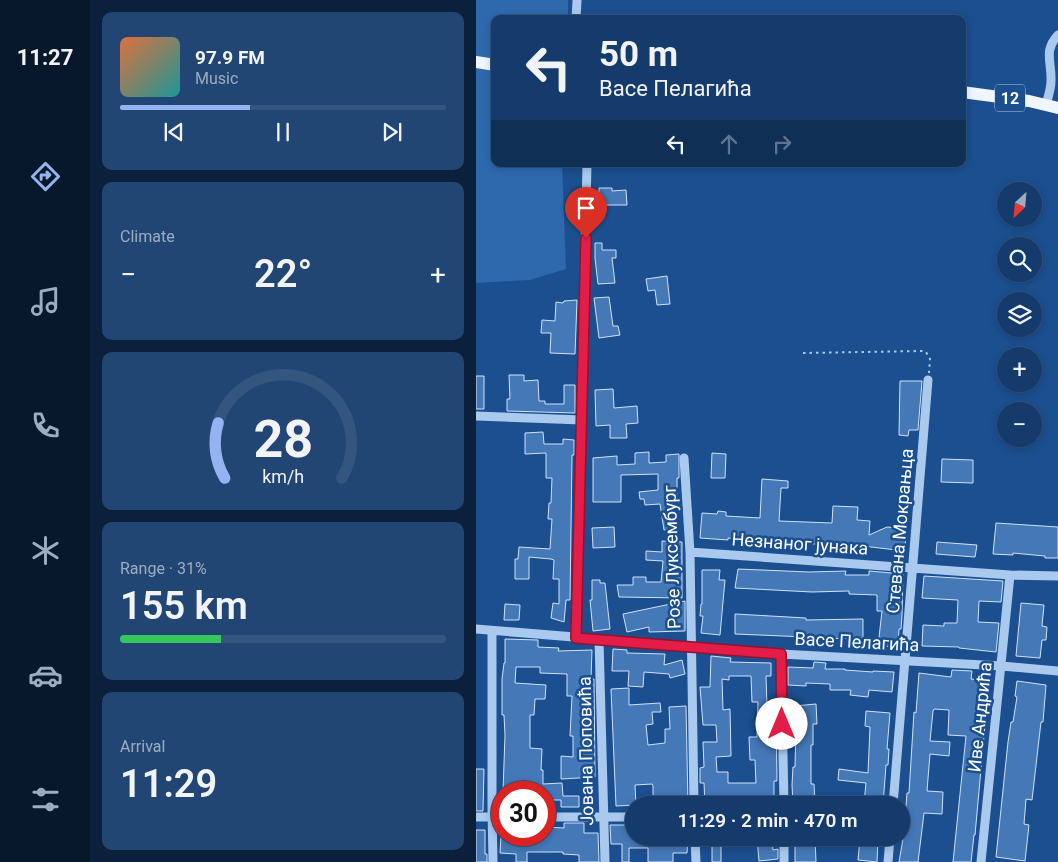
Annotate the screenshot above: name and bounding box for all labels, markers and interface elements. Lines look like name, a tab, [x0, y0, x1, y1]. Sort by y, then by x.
text: 50 m	[599, 34, 678, 75]
icon: left	[516, 35, 581, 100]
text: 11:27	[17, 45, 73, 70]
text: 97.9 FM	[195, 46, 265, 69]
text: Music	[195, 69, 238, 88]
text: Васе Пелагића	[599, 76, 752, 101]
road number: 12	[995, 85, 1025, 112]
icon: previous	[160, 118, 188, 146]
icon: pause	[269, 118, 297, 146]
icon: next	[378, 118, 406, 146]
icon: left	[662, 130, 690, 158]
icon: ahead	[715, 130, 743, 158]
icon: right	[768, 130, 796, 158]
icon: directions	[28, 159, 63, 194]
north arrow	[997, 182, 1042, 228]
map controls	[997, 182, 1042, 447]
pin	[565, 187, 607, 238]
icon: arrive	[572, 194, 600, 222]
text: Climate	[120, 227, 175, 246]
button: search	[997, 237, 1042, 282]
text: 22°	[254, 252, 312, 296]
text: −	[120, 258, 136, 291]
text: +	[430, 258, 446, 291]
icon: music	[28, 284, 63, 319]
button: layers	[997, 292, 1042, 337]
button: +	[997, 347, 1042, 392]
button: −	[997, 402, 1042, 447]
icon: phone	[28, 408, 63, 443]
text: 28	[253, 409, 313, 470]
street label: Стевана Мокрањца	[882, 448, 917, 614]
text: km/h	[262, 466, 304, 487]
street label: Розе Луксембург	[658, 484, 685, 629]
street label: Незнаног јунака	[731, 528, 869, 559]
icon: climate	[28, 533, 63, 568]
text: Range · 31%	[120, 559, 207, 578]
text: 155 km	[120, 584, 248, 628]
street label: Васе Пелагића	[794, 628, 920, 655]
icon: car	[28, 658, 63, 693]
street label: Иве Андрића	[963, 661, 996, 773]
street label: Јована Поповића	[574, 676, 597, 826]
position arrow	[755, 697, 807, 749]
text: Arrival	[120, 737, 165, 756]
text: 11:29	[120, 762, 217, 806]
speed limit sign: 30	[491, 781, 556, 846]
icon: filters	[28, 782, 63, 817]
text: 11:29 · 2 min · 470 m	[677, 809, 858, 832]

